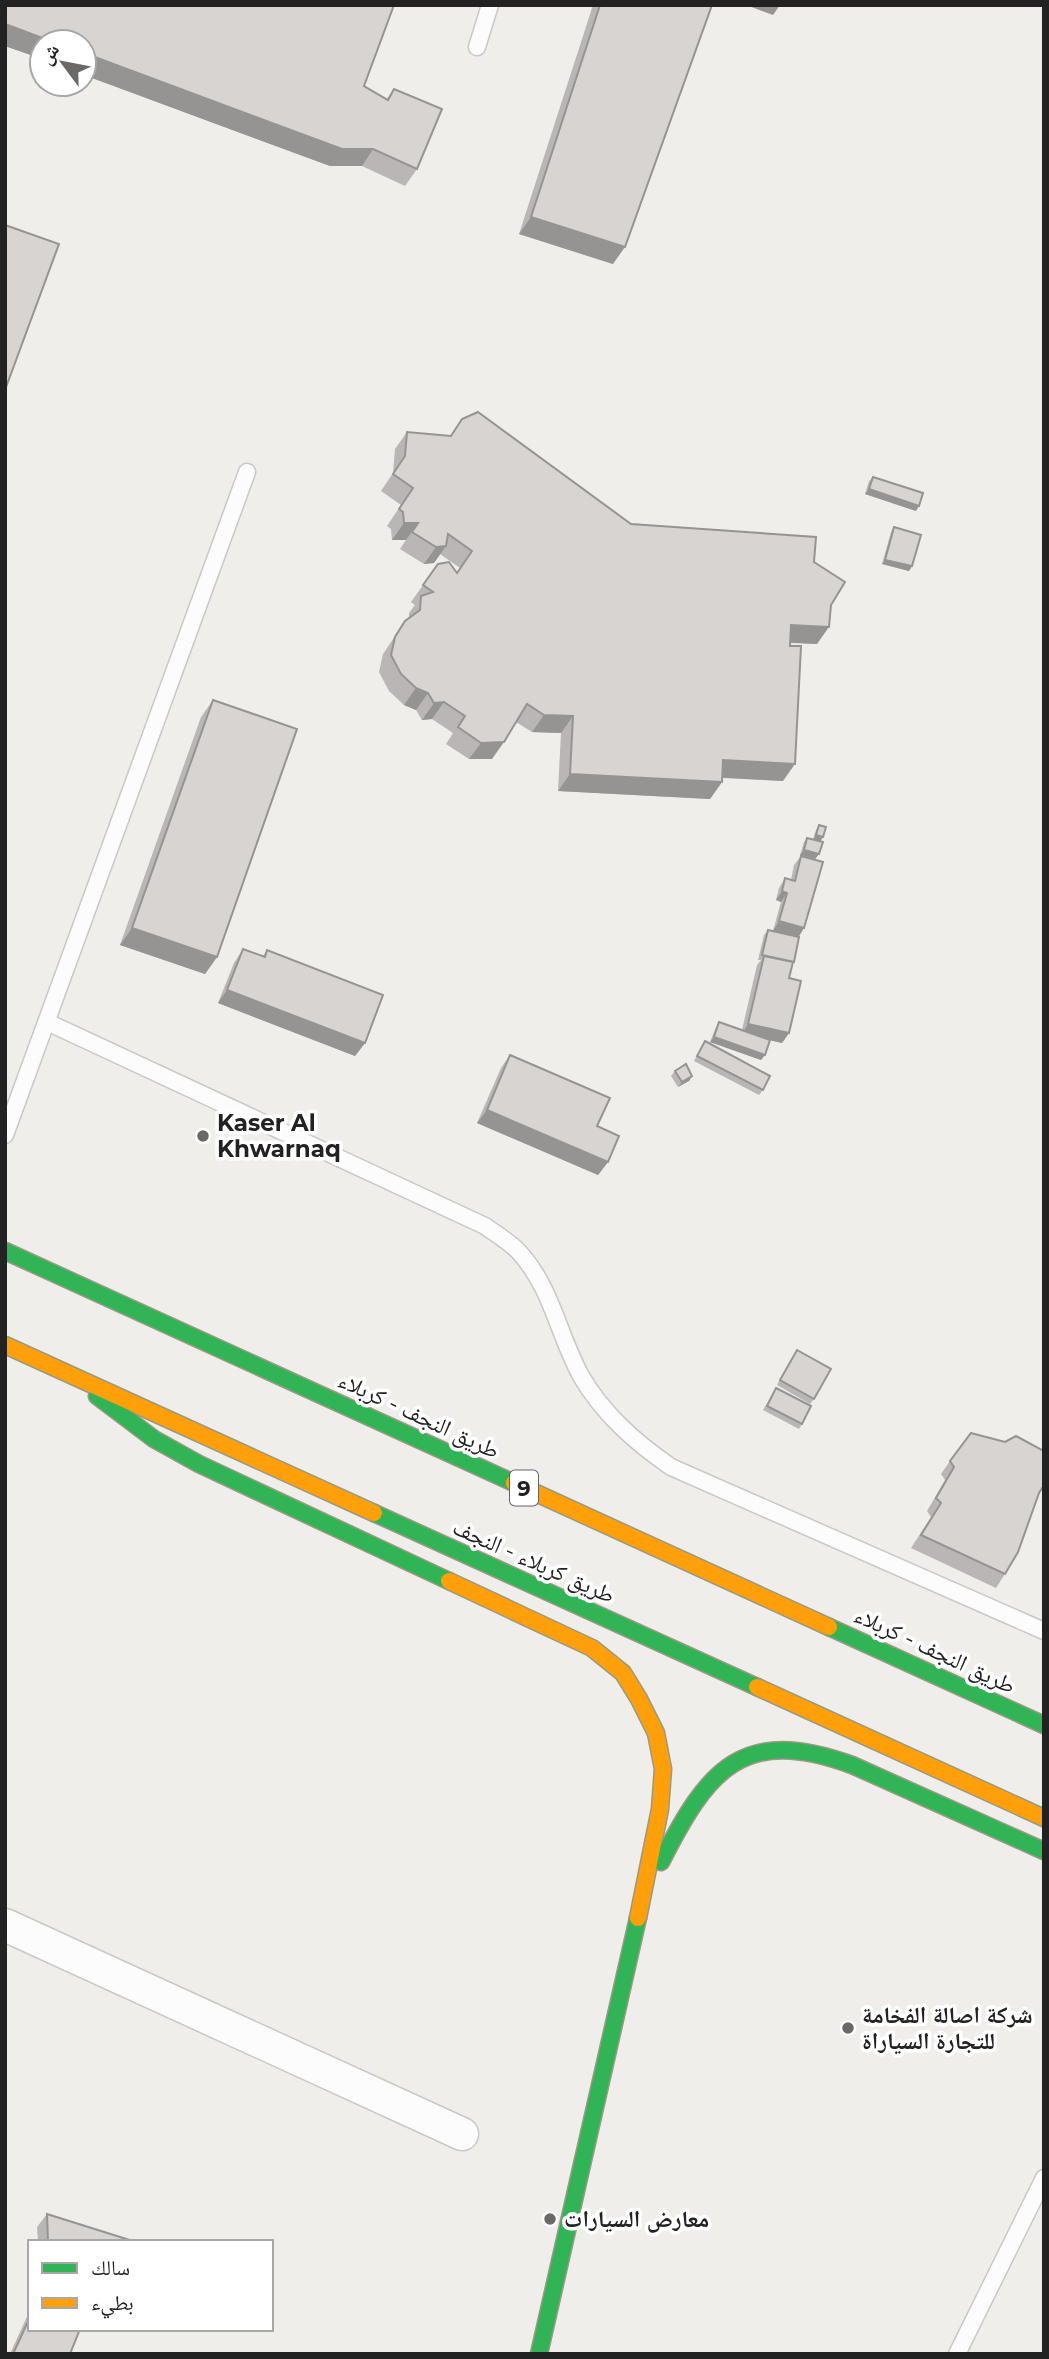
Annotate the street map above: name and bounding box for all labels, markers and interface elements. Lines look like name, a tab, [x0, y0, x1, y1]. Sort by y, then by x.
north arrow	[28, 28, 98, 98]
text: ش	[34, 40, 64, 69]
place label: Kaser Al Khwarnaq	[217, 1109, 341, 1163]
marker: Kaser Al Khwarnaq	[195, 1128, 211, 1144]
street label: طريق النجف - کربلاء	[334, 1365, 504, 1465]
road number: 9	[510, 1470, 538, 1506]
street label: طريق کربلاء - النجف	[449, 1513, 619, 1609]
street label: طريق النجف - کربلاء	[850, 1600, 1020, 1700]
place label: شركة اصالة الفخامة للتجارة السياراة	[862, 2001, 1033, 2055]
marker: شركة اصالة الفخامة للتجارة السياراة	[840, 2020, 856, 2036]
place label: معارض السيارات	[564, 2205, 709, 2233]
marker: معارض السيارات	[542, 2211, 558, 2227]
legend	[28, 2240, 273, 2331]
text: سالك	[91, 2255, 130, 2280]
text: بطيء	[91, 2290, 134, 2319]

